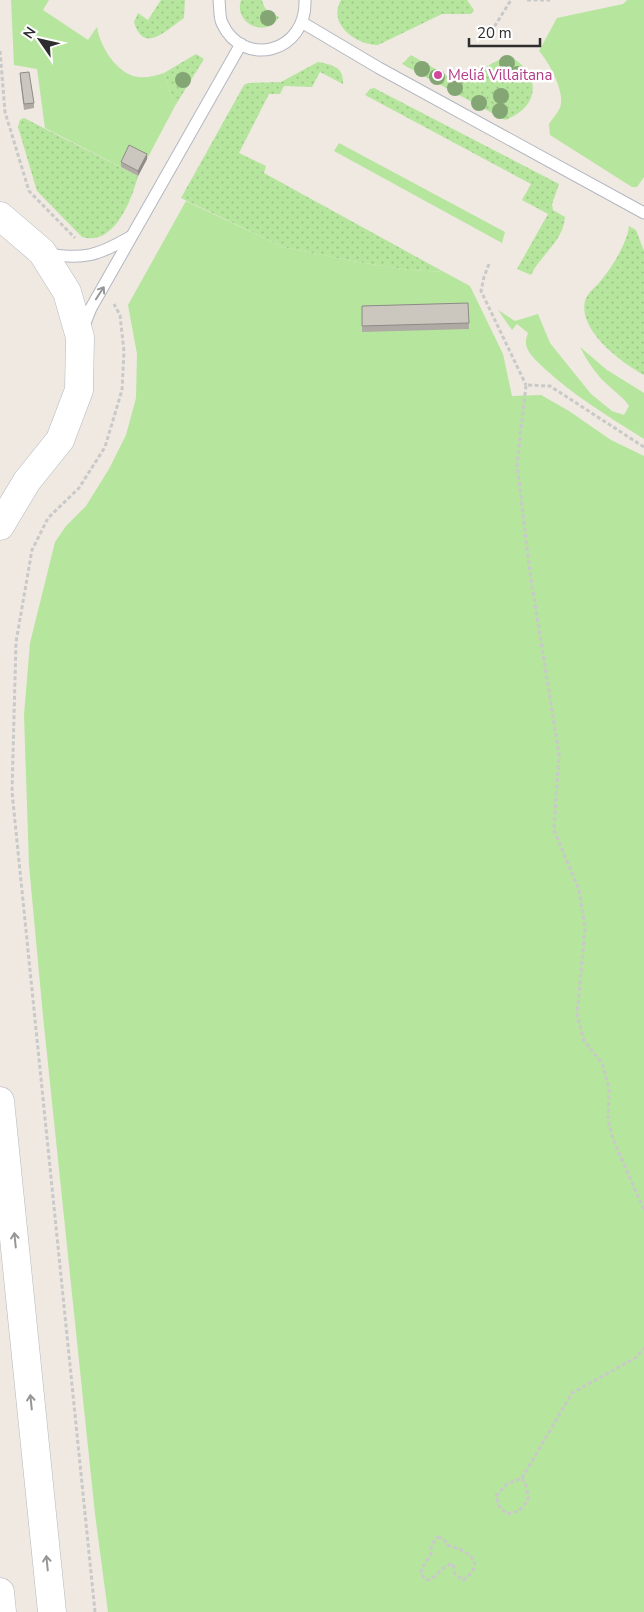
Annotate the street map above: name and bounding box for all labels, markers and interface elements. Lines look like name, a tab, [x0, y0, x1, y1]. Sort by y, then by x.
north arrow	[15, 15, 65, 65]
scale bar	[469, 15, 540, 47]
text: N	[19, 23, 40, 43]
text: 20 m	[477, 23, 512, 43]
place label: Meliá Villaitana	[448, 65, 552, 85]
marker: Meliá Villaitana	[432, 69, 444, 81]
one-way arrow	[96, 287, 106, 301]
one-way arrow	[10, 1232, 19, 1248]
one-way arrow	[26, 1394, 36, 1410]
one-way arrow	[42, 1556, 52, 1572]

